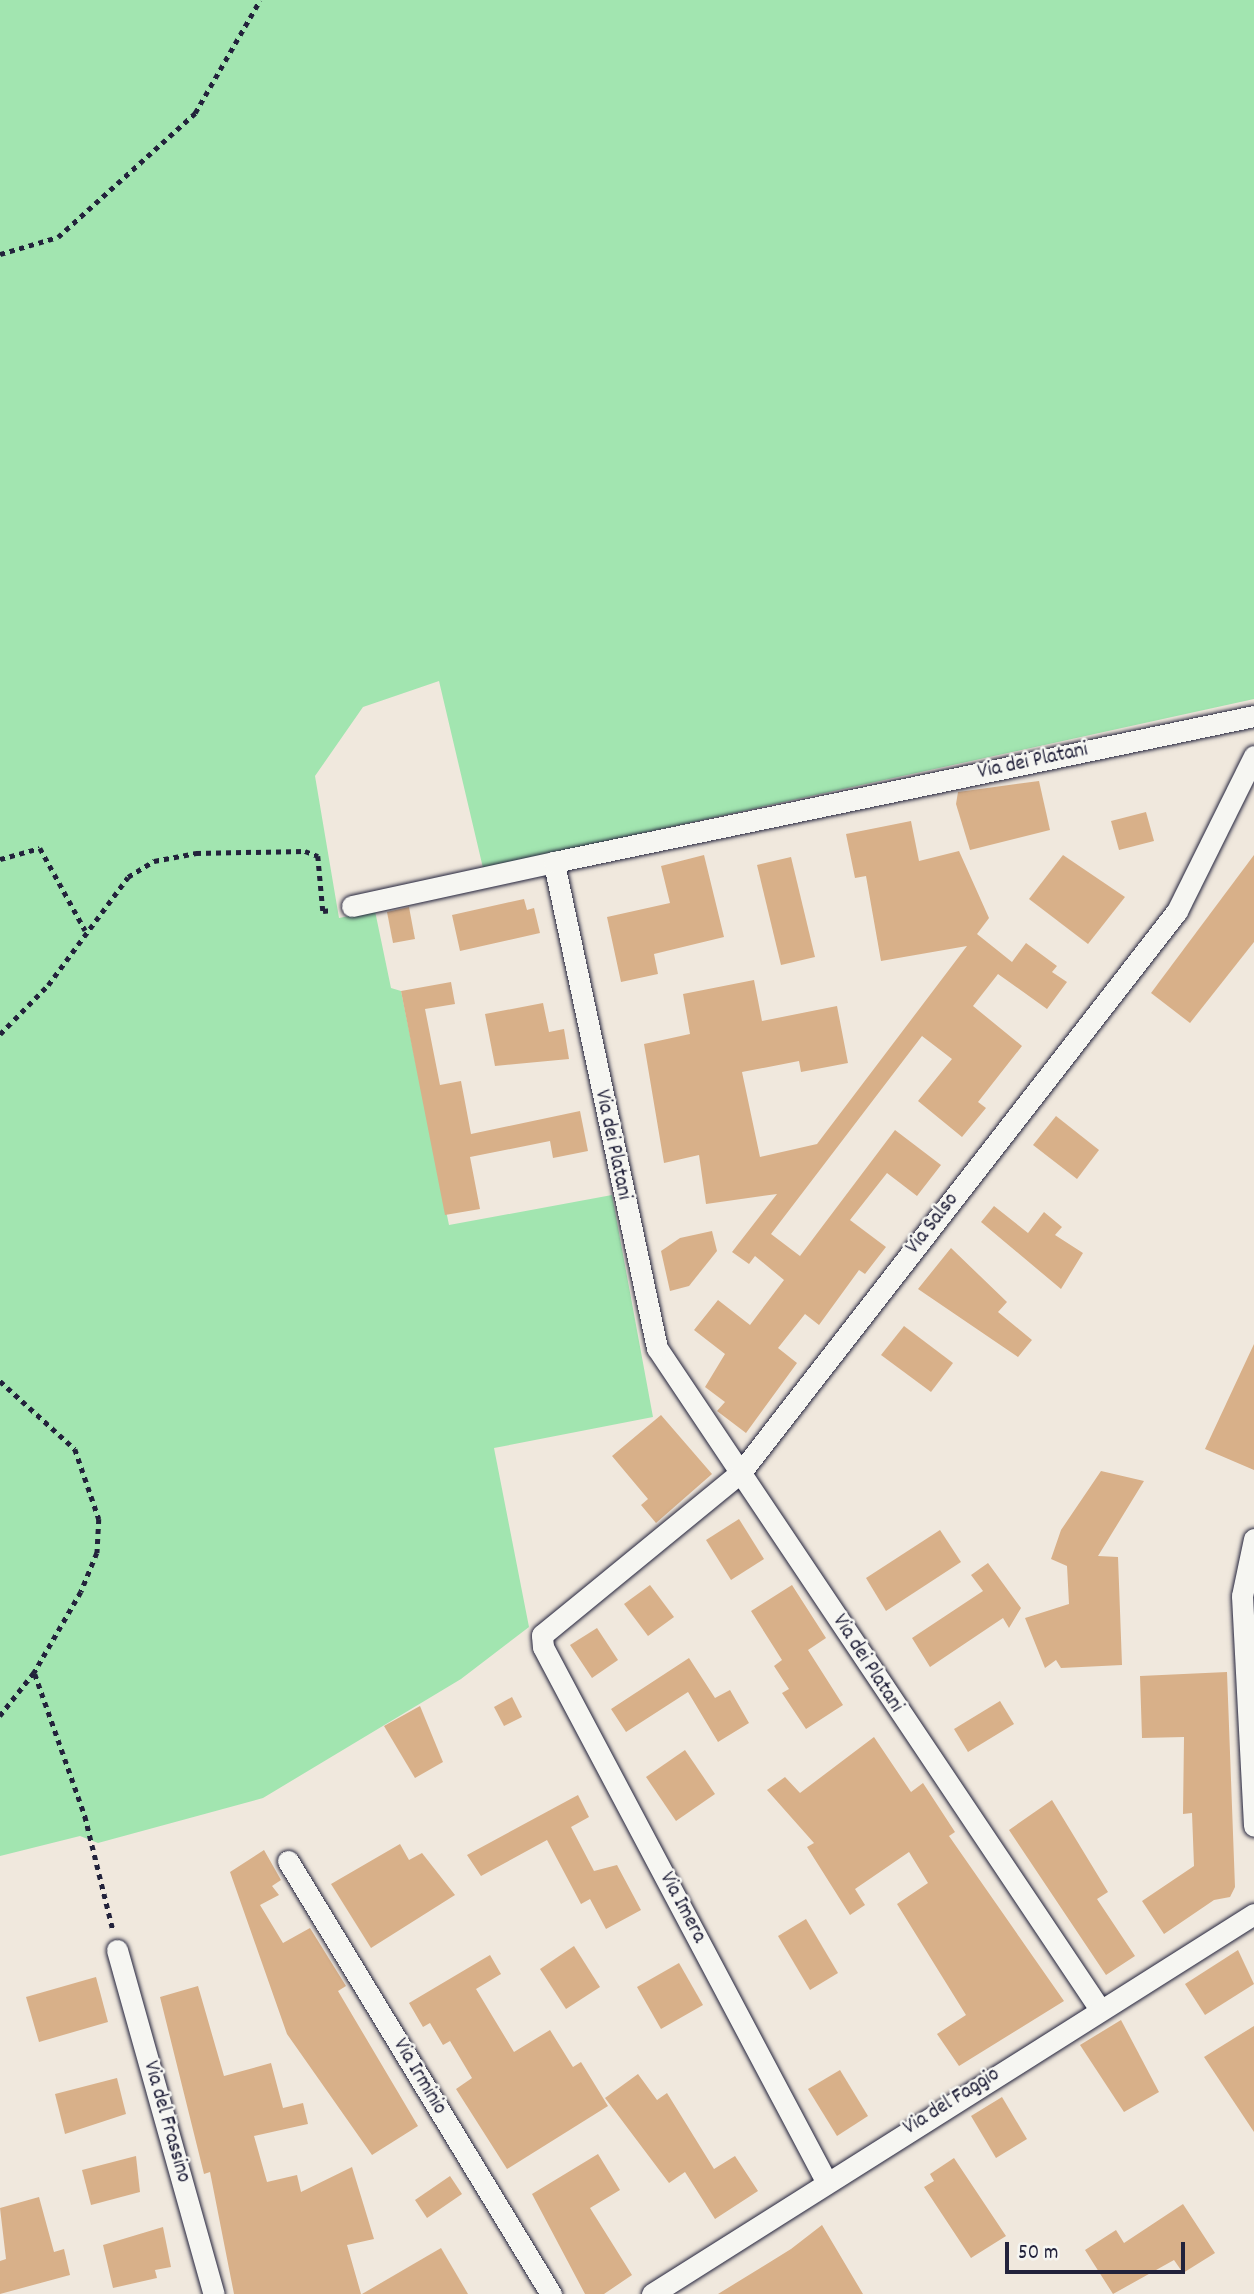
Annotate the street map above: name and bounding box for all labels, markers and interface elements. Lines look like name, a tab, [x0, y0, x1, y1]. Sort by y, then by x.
street label: Via dei Platani	[976, 738, 1090, 786]
street label: Via dei Platani	[588, 1088, 636, 1202]
street label: Via Salso	[901, 1188, 965, 1260]
street label: Via dei Platani	[826, 1610, 908, 1718]
street label: Via Imera	[653, 1868, 711, 1948]
street label: Via Irminio	[387, 2034, 451, 2120]
street label: Via del Frassino	[137, 2058, 195, 2186]
street label: Via del Faggio	[899, 2063, 1005, 2141]
scale bar	[1009, 2228, 1189, 2272]
text: 50 m	[1018, 2239, 1058, 2269]

